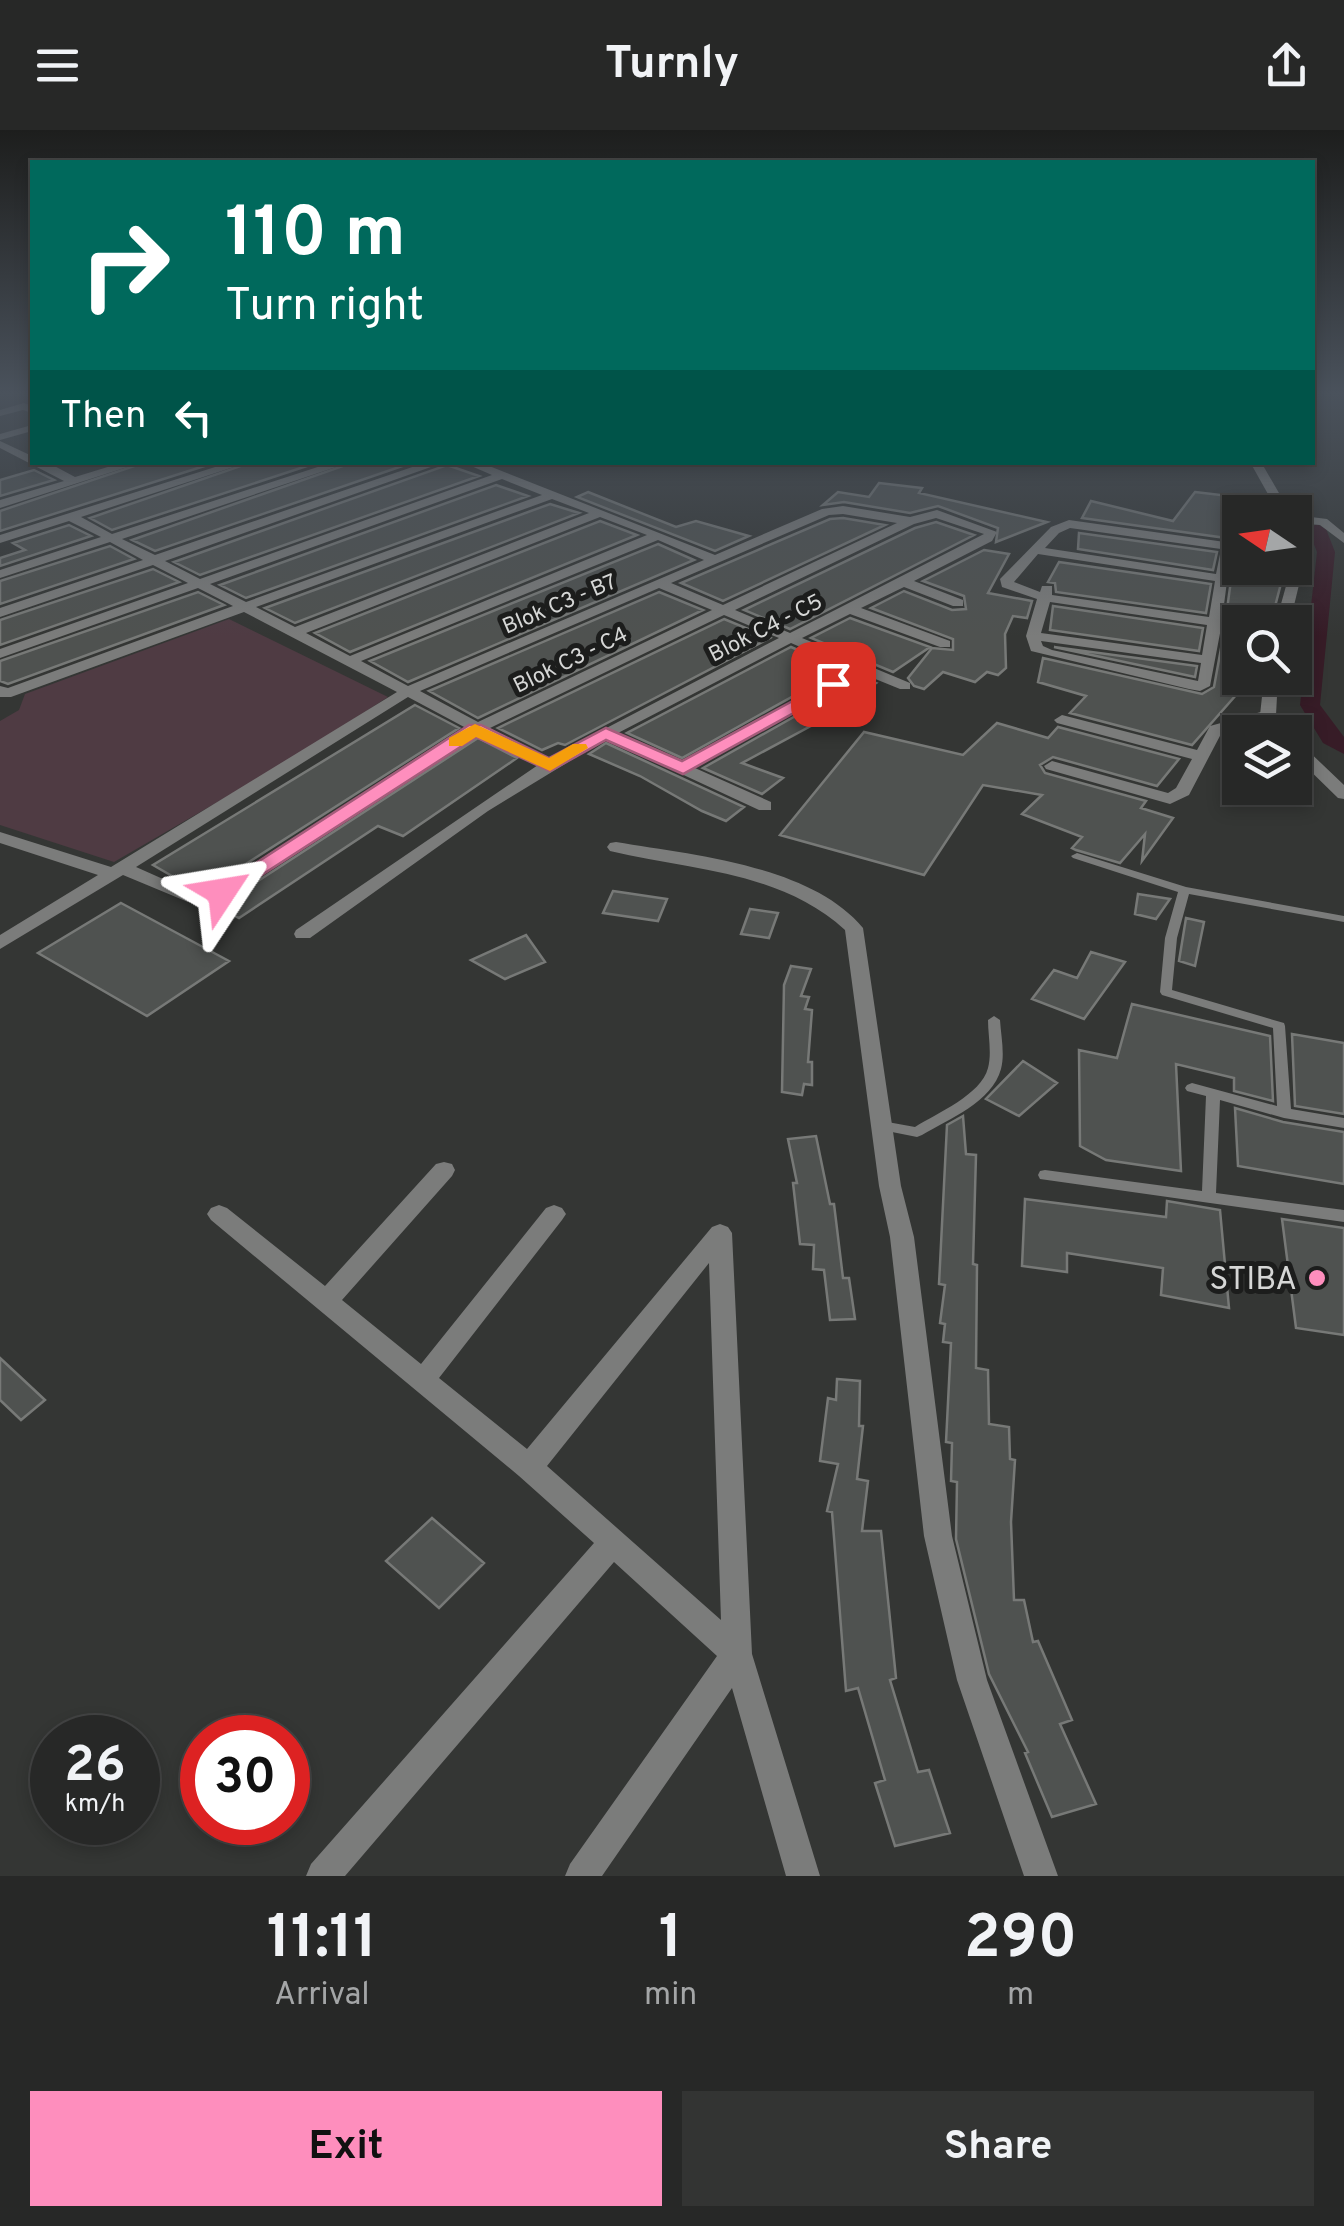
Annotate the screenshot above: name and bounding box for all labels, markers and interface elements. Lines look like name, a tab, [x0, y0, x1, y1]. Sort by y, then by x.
text: Turnly	[605, 37, 739, 94]
icon: menu	[30, 38, 85, 93]
icon: share	[1259, 38, 1314, 93]
text: 110 m	[225, 192, 406, 281]
icon: right	[60, 200, 190, 330]
text: Turn right	[225, 279, 424, 336]
icon: left	[166, 390, 221, 445]
text: Then	[60, 393, 146, 442]
north arrow	[1222, 495, 1312, 585]
map controls	[1222, 495, 1312, 805]
street label: Blok C3 - B7	[499, 569, 621, 641]
street label: Blok C4 - C5	[705, 589, 828, 669]
button: search	[1222, 605, 1312, 695]
street label: Blok C3 - C4	[510, 622, 633, 701]
pin	[791, 642, 876, 727]
icon: arrive	[806, 657, 861, 712]
button: layers	[1222, 715, 1312, 805]
position arrow	[170, 840, 274, 944]
place label: STIBA	[1209, 1261, 1297, 1301]
marker: STIBA	[1306, 1267, 1328, 1289]
speed limit sign: 30	[180, 1715, 310, 1845]
text: 26	[64, 1736, 126, 1799]
text: km/h	[65, 1789, 125, 1821]
text: 11:11	[267, 1903, 377, 1979]
text: 1	[659, 1903, 683, 1979]
text: 290	[964, 1903, 1077, 1979]
text: Arrival	[274, 1976, 370, 2016]
text: min	[644, 1976, 697, 2016]
text: m	[1007, 1976, 1034, 2016]
button: Exit	[30, 2091, 662, 2206]
button: Share	[682, 2091, 1314, 2206]

